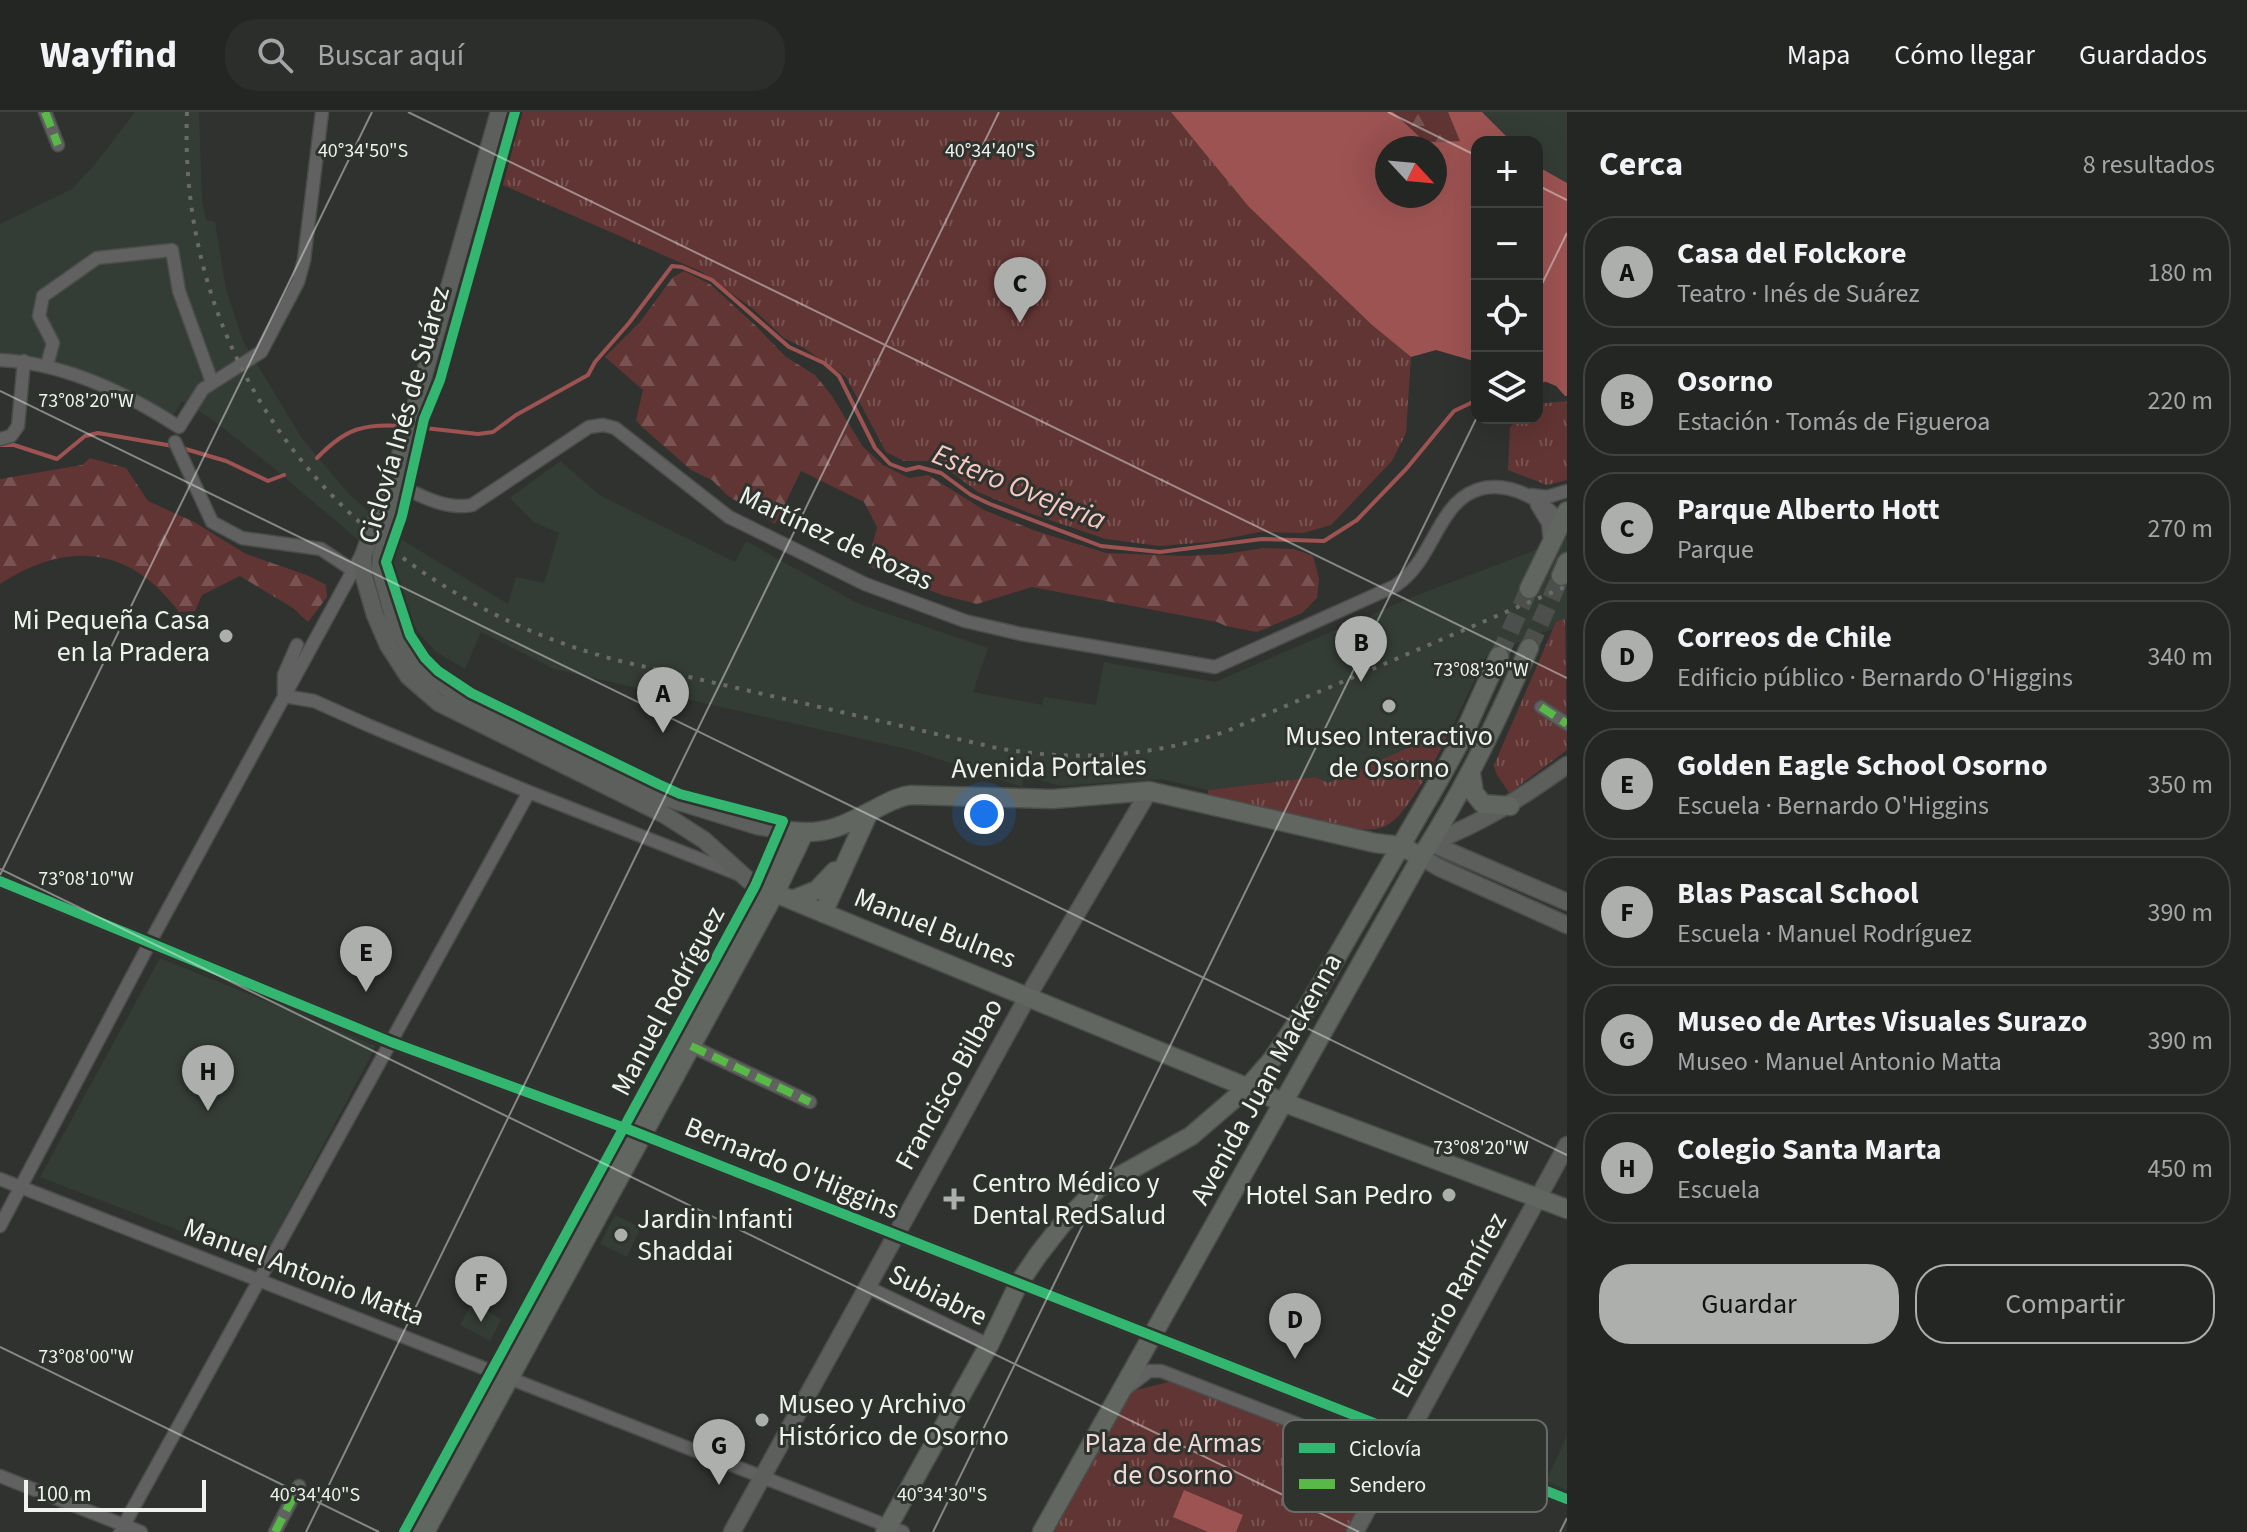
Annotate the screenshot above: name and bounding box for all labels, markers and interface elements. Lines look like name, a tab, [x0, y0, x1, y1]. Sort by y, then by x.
search box	[225, 19, 785, 91]
text: Wayfind	[40, 28, 177, 82]
icon: search	[253, 33, 297, 77]
text: Buscar aquí	[317, 34, 464, 77]
text: Mapa	[1787, 35, 1850, 75]
text: Cómo llegar	[1894, 35, 2035, 75]
text: Guardados	[2079, 35, 2207, 75]
north arrow	[1375, 136, 1447, 208]
map controls	[1471, 136, 1543, 424]
button: +	[1471, 136, 1543, 208]
text: 40°34'50"S	[318, 137, 408, 165]
text: 40°34'40"S	[945, 137, 1035, 165]
text: Cerca	[1599, 140, 1683, 189]
text: 8 resultados	[2083, 146, 2215, 183]
button: −	[1471, 208, 1543, 280]
text: Casa del Folckore	[1677, 232, 1907, 275]
text: A	[1620, 254, 1634, 291]
text: 180 m	[2147, 254, 2213, 291]
pin: C	[994, 257, 1046, 323]
text: Teatro · Inés de Suárez	[1677, 275, 1919, 312]
button: locate	[1471, 280, 1543, 352]
street label: Ciclovía Inés de Suárez	[348, 282, 460, 548]
button: layers	[1471, 352, 1543, 424]
text: Osorno	[1677, 360, 1773, 403]
text: B	[1619, 382, 1635, 419]
text: 220 m	[2147, 382, 2213, 419]
text: 73°08'20"W	[38, 387, 134, 415]
text: Estación · Tomás de Figueroa	[1677, 403, 1990, 440]
water label: Estero Ovejeria	[926, 433, 1112, 541]
street label: Martínez de Rozas	[732, 475, 940, 601]
text: Parque Alberto Hott	[1677, 488, 1940, 531]
text: C	[1619, 510, 1635, 547]
text: 270 m	[2147, 510, 2213, 547]
text: Parque	[1677, 531, 1754, 568]
place label: Mi Pequeña Casa en la Pradera	[12, 600, 210, 672]
pin: B	[1335, 616, 1387, 682]
text: Correos de Chile	[1677, 616, 1892, 659]
marker: Mi Pequeña Casa en la Pradera	[217, 627, 235, 645]
text: D	[1619, 638, 1635, 675]
text: 340 m	[2147, 638, 2213, 675]
text: 73°08'30"W	[1433, 656, 1529, 684]
text: Edificio público · Bernardo O'Higgins	[1677, 659, 2073, 696]
pin: A	[637, 667, 689, 733]
marker: Museo Interactivo de Osorno	[1380, 697, 1398, 715]
place label: Museo Interactivo de Osorno	[1285, 716, 1493, 788]
text: Golden Eagle School Osorno	[1677, 744, 2048, 787]
street label: Avenida Portales	[951, 745, 1147, 789]
text: E	[1620, 766, 1634, 803]
text: 350 m	[2147, 766, 2213, 803]
text: Escuela · Bernardo O'Higgins	[1677, 787, 1989, 824]
your location	[964, 794, 1004, 834]
text: 73°08'10"W	[38, 865, 134, 893]
text: Blas Pascal School	[1677, 872, 1919, 915]
street label: Manuel Bulnes	[848, 877, 1022, 979]
text: F	[1620, 894, 1634, 931]
text: 390 m	[2147, 894, 2213, 931]
street label: Manuel Rodríguez	[601, 899, 735, 1103]
text: Escuela · Manuel Rodríguez	[1677, 915, 1972, 952]
pin: E	[340, 926, 392, 992]
street label: Avenida Juan Mackenna	[1180, 946, 1352, 1212]
street label: Francisco Bilbao	[885, 991, 1013, 1177]
text: Museo de Artes Visuales Surazo	[1677, 1000, 2087, 1043]
text: G	[1619, 1022, 1635, 1059]
text: 390 m	[2147, 1022, 2213, 1059]
text: Museo · Manuel Antonio Matta	[1677, 1043, 2002, 1080]
pin: H	[182, 1045, 234, 1111]
street label: Bernardo O'Higgins	[679, 1107, 905, 1229]
text: Colegio Santa Marta	[1677, 1128, 1942, 1171]
text: 73°08'20"W	[1433, 1134, 1529, 1162]
text: H	[1618, 1150, 1636, 1187]
text: 450 m	[2147, 1150, 2213, 1187]
place label: Centro Médico y Dental RedSalud	[972, 1163, 1166, 1235]
text: Escuela	[1677, 1171, 1760, 1208]
place label: Hotel San Pedro	[1245, 1175, 1433, 1215]
marker: Hotel San Pedro	[1440, 1186, 1458, 1204]
marker: Centro Médico y Dental RedSalud	[943, 1188, 965, 1210]
place label: Jardin Infanti Shaddai	[637, 1199, 793, 1271]
street label: Eleuterio Ramírez	[1381, 1205, 1517, 1405]
street label: Manuel Antonio Matta	[178, 1208, 430, 1336]
marker: Jardin Infanti Shaddai	[612, 1226, 630, 1244]
street label: Subiabre	[882, 1254, 994, 1336]
pin: F	[455, 1256, 507, 1322]
button: Guardar	[1599, 1264, 1899, 1344]
button: Compartir	[1915, 1264, 2215, 1344]
pin: D	[1269, 1293, 1321, 1359]
text: 73°08'00"W	[38, 1343, 134, 1371]
place label: Museo y Archivo Histórico de Osorno	[778, 1384, 1009, 1456]
marker: Museo y Archivo Histórico de Osorno	[753, 1411, 771, 1429]
pin: G	[693, 1419, 745, 1485]
legend	[1283, 1420, 1547, 1512]
park label: Plaza de Armas de Osorno	[1084, 1423, 1262, 1495]
text: Ciclovía	[1349, 1433, 1421, 1465]
text: Sendero	[1349, 1469, 1426, 1501]
scale bar	[24, 1476, 206, 1512]
text: 100 m	[36, 1478, 91, 1510]
text: 40°34'40"S	[270, 1481, 360, 1509]
text: 40°34'30"S	[897, 1481, 987, 1509]

